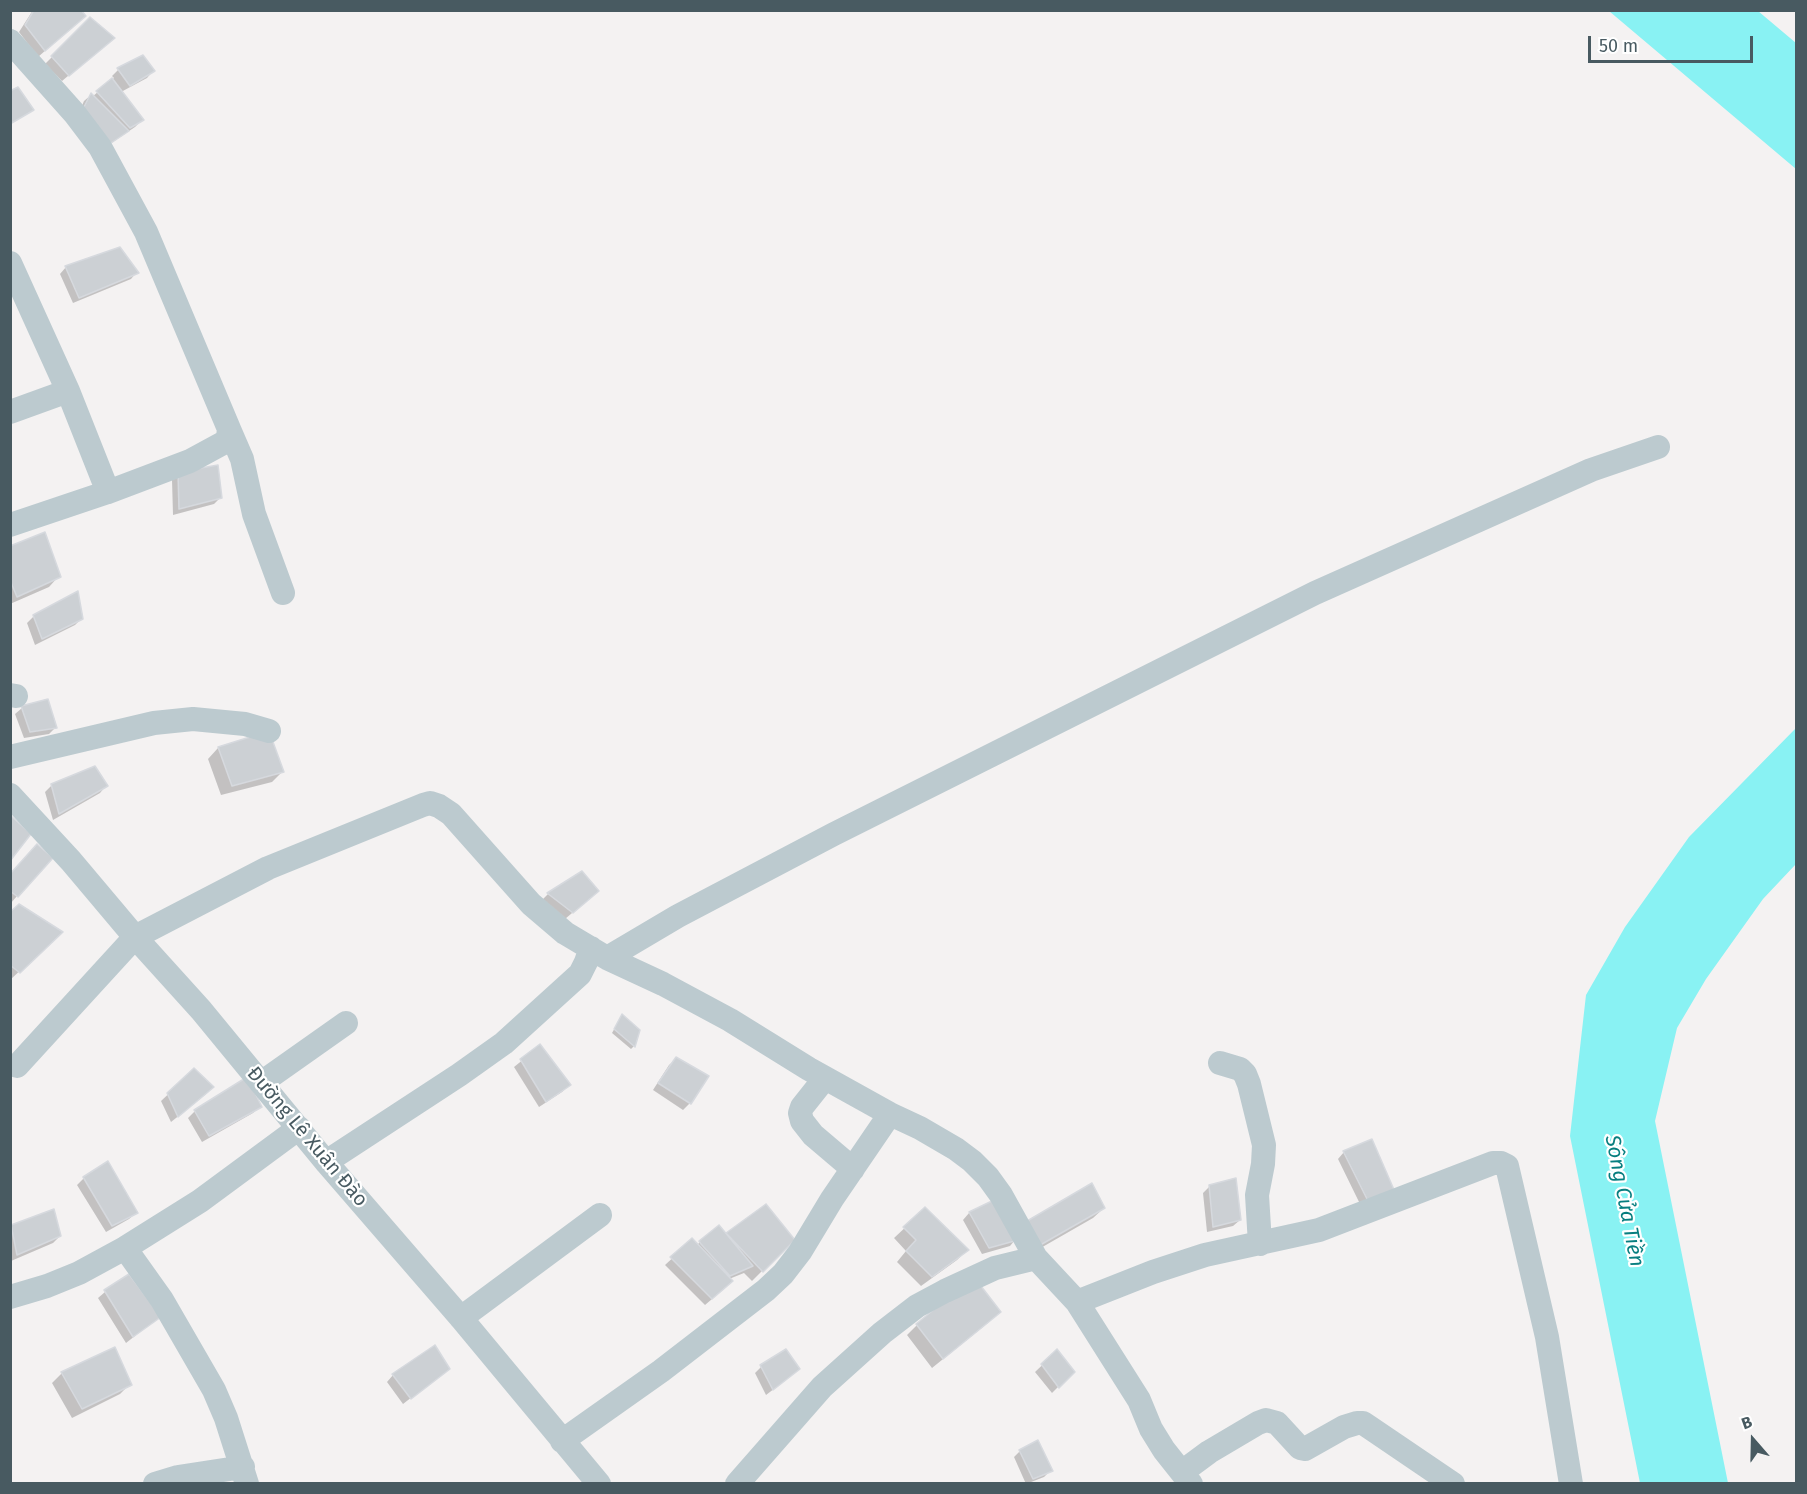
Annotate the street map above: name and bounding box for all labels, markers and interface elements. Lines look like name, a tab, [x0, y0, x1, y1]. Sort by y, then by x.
scale bar	[1591, 24, 1756, 62]
text: 50 m	[1599, 35, 1638, 57]
street label: Đường Lê Xuân Đào	[241, 1062, 373, 1212]
water label: Sông Cửa Tiền	[1599, 1133, 1649, 1269]
north arrow	[1723, 1410, 1783, 1470]
text: B	[1739, 1412, 1755, 1433]

